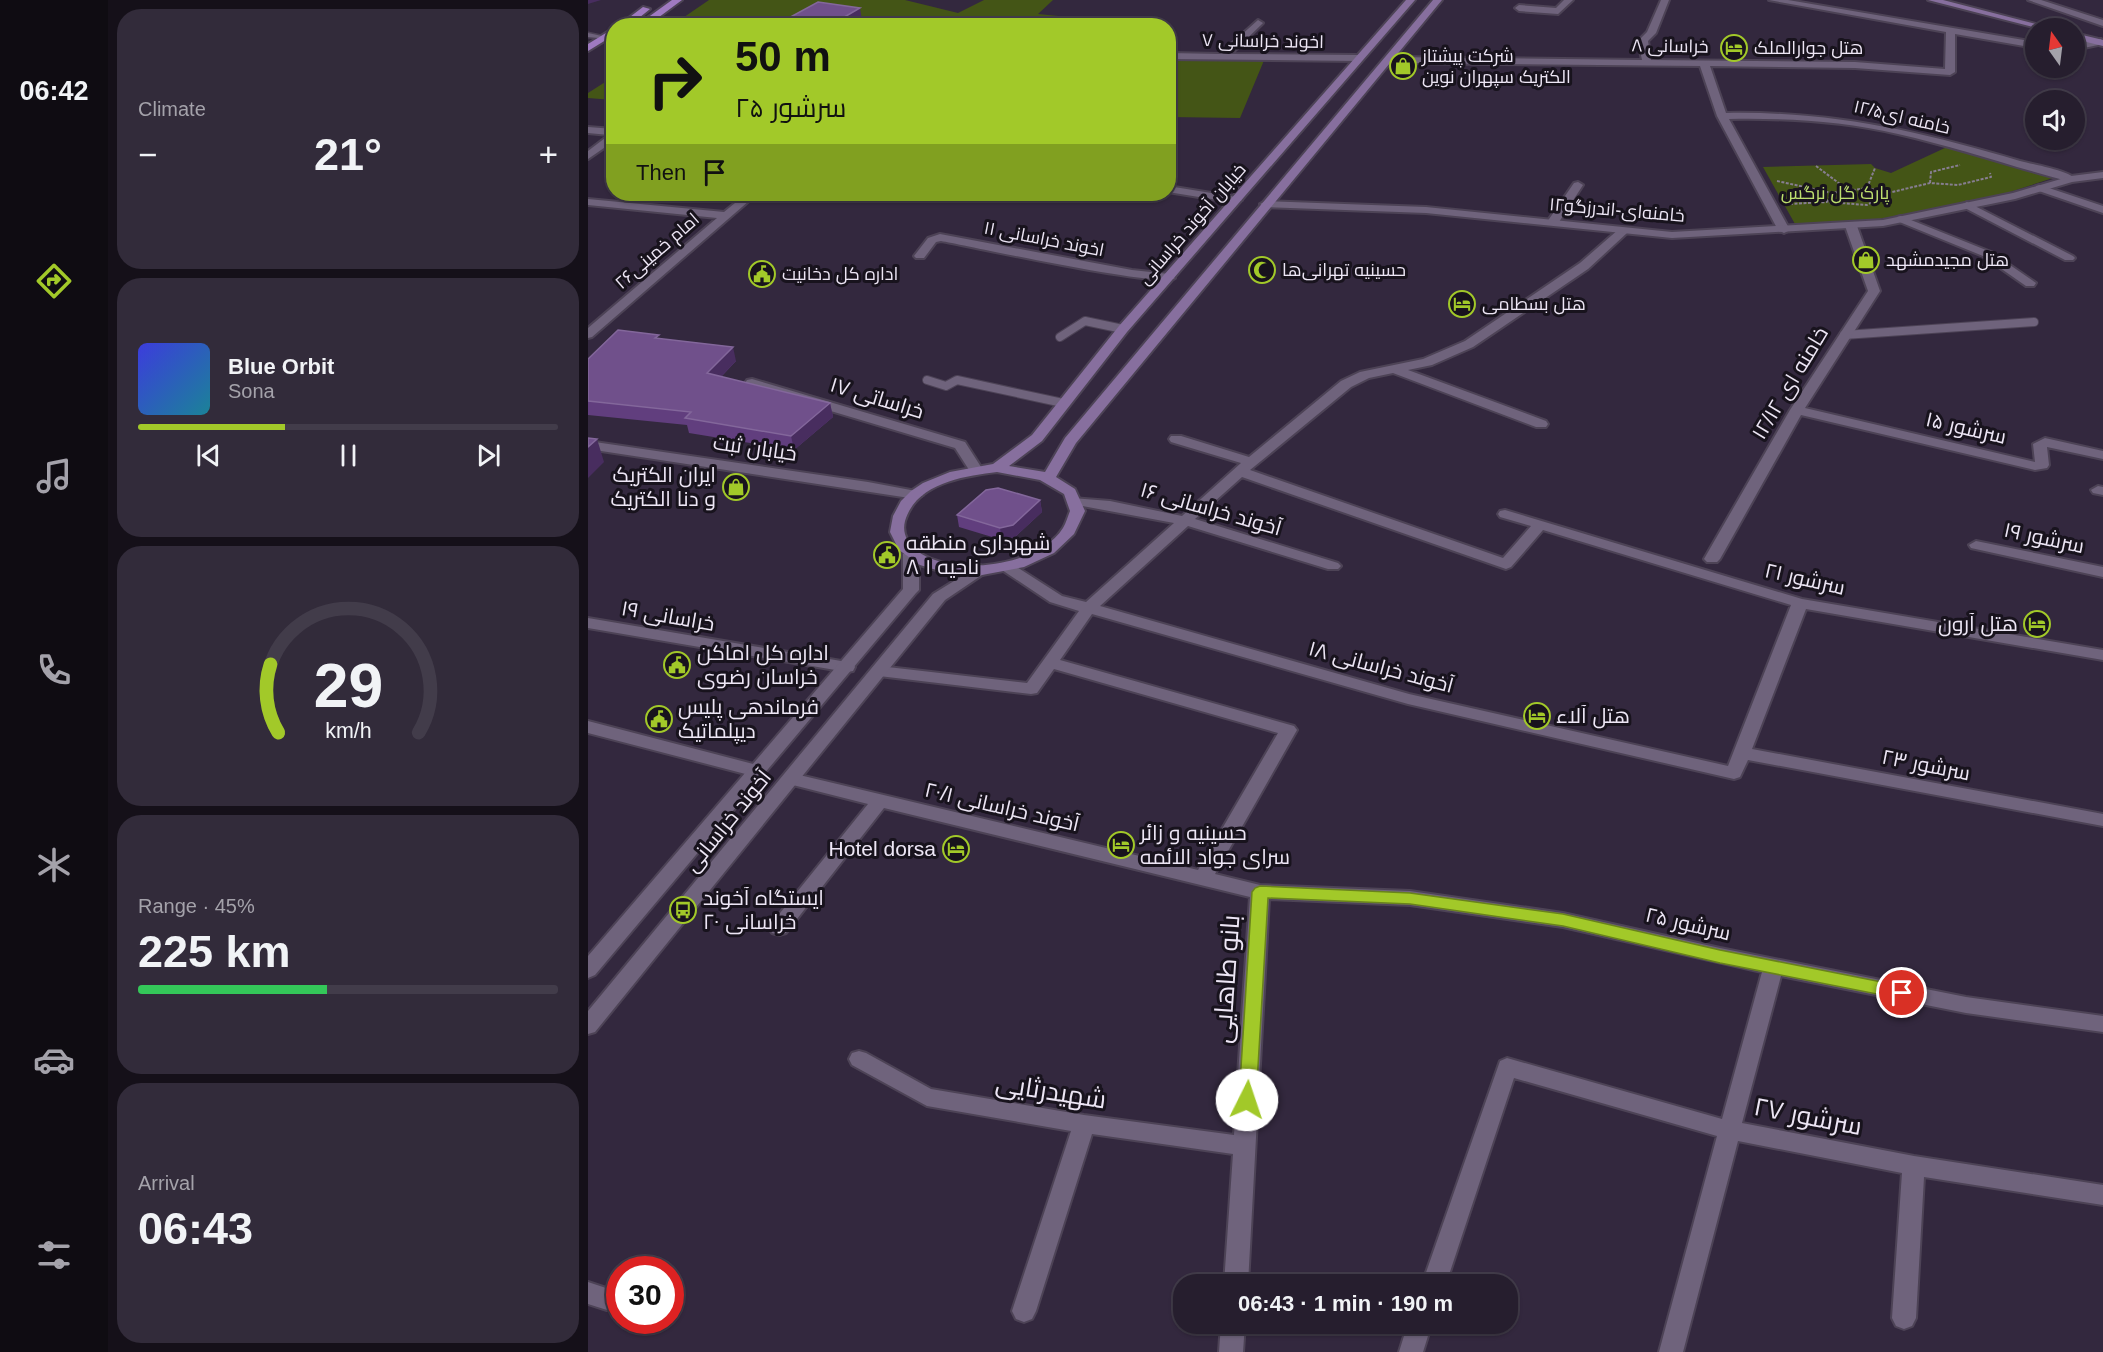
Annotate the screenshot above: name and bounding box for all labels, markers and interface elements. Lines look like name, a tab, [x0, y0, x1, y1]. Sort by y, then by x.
north arrow	[2025, 18, 2085, 78]
map controls	[2025, 18, 2085, 150]
street label: اخوند خراسانی ۷	[1202, 30, 1324, 53]
text: 50 m	[735, 33, 831, 80]
hotel icon: هتل جوارالملک	[1719, 33, 1749, 63]
street label: خراسانی ۸	[1631, 35, 1709, 58]
place label: هتل جوارالملک	[1754, 38, 1863, 59]
icon: right	[636, 42, 714, 120]
place label: شرکت پیشتاز الکتریک سپهران نوین	[1421, 46, 1571, 88]
shop icon: شرکت پیشتاز الکتریک سپهران نوین	[1388, 51, 1418, 81]
text: 06:42	[19, 76, 89, 106]
button: sound	[2025, 90, 2085, 150]
text: سرشور ۲۵	[735, 93, 847, 123]
street label: خامنه ای۱۲/۵	[1852, 96, 1952, 139]
text: Climate	[138, 98, 206, 120]
text: 21°	[314, 129, 382, 180]
text: −	[138, 136, 157, 173]
text: +	[539, 136, 558, 173]
icon: arrive	[698, 156, 731, 189]
text: Then	[636, 160, 686, 185]
street label: خیابان آخوند خراسانی	[1134, 160, 1251, 289]
park label: پارک گل نرگس	[1781, 183, 1889, 205]
street label: خامنه‌ای-اندرزگو۱۲	[1548, 194, 1686, 227]
street label: امام خمینی۲۶	[611, 209, 704, 294]
street label: اخوند خراسانی ۱۱	[982, 218, 1106, 261]
shop icon: هتل مجيدمشهد	[1851, 245, 1881, 275]
place label: هتل مجيدمشهد	[1886, 250, 2009, 271]
mosque icon: حسینیه تهرانی‌ها	[1247, 255, 1277, 285]
public building icon: اداره کل دخانیت	[747, 259, 777, 289]
icon: directions	[33, 260, 75, 302]
place label: حسینیه تهرانی‌ها	[1282, 260, 1406, 281]
place label: اداره کل دخانیت	[782, 264, 898, 285]
hotel icon: هتل بسطامی	[1447, 289, 1477, 319]
place label: هتل بسطامی	[1482, 294, 1586, 315]
street label: خامنه ای ۱۲/۱۲	[1747, 323, 1834, 444]
text: Blue Orbit	[228, 354, 334, 379]
street label: خراساتی ۱۷	[827, 372, 927, 425]
text: Sona	[228, 380, 275, 402]
street label: سرشور ۱۵	[1923, 407, 2009, 449]
street label: خیابان ثبت	[711, 430, 799, 467]
icon: previous	[192, 439, 225, 472]
icon: pause	[332, 439, 365, 472]
icon: next	[472, 439, 505, 472]
icon: music	[33, 455, 75, 497]
place label: ایران الکتریک و دنا الکتریک	[610, 463, 716, 511]
shop icon: ایران الکتریک و دنا الکتریک	[721, 472, 751, 502]
street label: آخوند خراسانی ۱۶	[1137, 477, 1285, 542]
street label: سرشور ۱۹	[2002, 518, 2086, 558]
place label: شهرداری منطقه ۸ ناحیه ۱	[906, 531, 1050, 578]
public building icon: شهرداری منطقه ۸ ناحیه ۱	[872, 540, 902, 570]
street label: سرشور ۲۱	[1762, 558, 1848, 600]
street label: خراسانی ۱۹	[619, 596, 717, 637]
hotel icon: هتل آرون	[2022, 609, 2052, 639]
place label: هتل آرون	[1938, 612, 2018, 637]
street label: آخوند خراسانی ۱۸	[1306, 636, 1456, 699]
place label: اداره کل اماکن خراسان رضوی	[697, 641, 829, 690]
icon: phone	[33, 649, 75, 691]
public building icon: اداره کل اماکن خراسان رضوی	[662, 650, 692, 680]
text: 29	[313, 651, 383, 720]
place label: فرماندهی پلیس دیپلماتیک	[678, 695, 819, 744]
hotel icon: هتل آلاء	[1522, 701, 1552, 731]
public building icon: فرماندهی پلیس دیپلماتیک	[644, 704, 674, 734]
place label: هتل آلاء	[1556, 704, 1630, 729]
text: km/h	[325, 719, 371, 743]
street label: سرشور ۲۳	[1880, 745, 1972, 785]
street label: آخوند خراسانی	[680, 765, 777, 877]
street label: آخوند خراسانی ۲۰/۱	[922, 778, 1082, 838]
place label: حسینیه و زائر سرای جواد الائمه	[1139, 821, 1290, 870]
hotel icon: حسینیه و زائر سرای جواد الائمه	[1106, 830, 1136, 860]
hotel icon: Hotel dorsa	[941, 834, 971, 864]
place label: Hotel dorsa	[829, 837, 936, 860]
icon: climate	[33, 844, 75, 886]
place label: ایستگاه آخوند خراسانی ۲۰	[703, 886, 824, 935]
text: Range · 45%	[138, 895, 255, 917]
bus stop icon: ایستگاه آخوند خراسانی ۲۰	[668, 895, 698, 925]
street label: سرشور ۲۵	[1643, 903, 1733, 945]
street label: بانو طاهایی	[1207, 914, 1246, 1045]
text: 225 km	[138, 926, 291, 977]
pin	[1876, 967, 1927, 1018]
icon: arrive	[1885, 976, 1918, 1009]
icon: car	[33, 1039, 75, 1081]
street label: شهیدرثایی	[993, 1067, 1108, 1116]
position arrow	[1215, 1068, 1279, 1132]
street label: سرشور ۲۷	[1751, 1091, 1865, 1141]
text: Arrival	[138, 1172, 195, 1194]
text: 06:43	[138, 1203, 253, 1254]
icon: filters	[33, 1234, 75, 1276]
speed limit sign: 30	[606, 1256, 684, 1334]
text: 06:43 · 1 min · 190 m	[1238, 1291, 1453, 1316]

